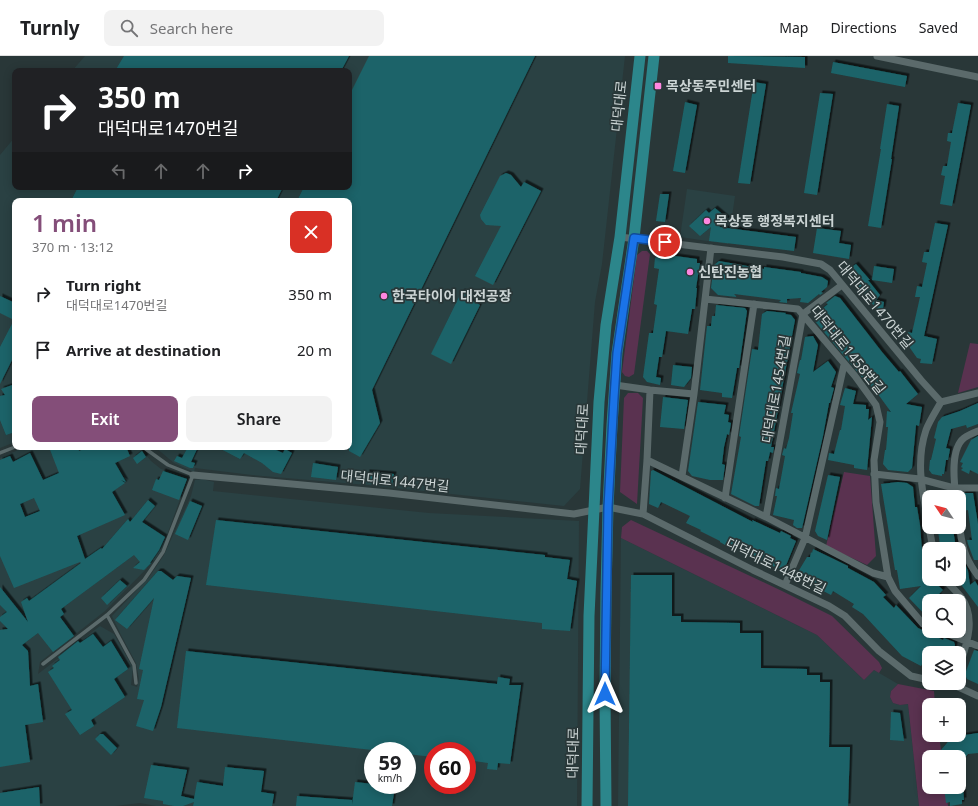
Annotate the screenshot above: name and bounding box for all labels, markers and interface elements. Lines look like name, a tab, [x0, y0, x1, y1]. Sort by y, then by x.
search box	[104, 10, 384, 46]
text: Turnly	[20, 15, 80, 41]
icon: search	[118, 17, 140, 39]
text: Search here	[150, 18, 233, 38]
text: Map	[779, 18, 808, 37]
text: Directions	[830, 18, 897, 37]
text: Saved	[919, 18, 958, 37]
place label: 목상동주민센터	[666, 76, 756, 95]
text: 350 m	[98, 78, 181, 116]
street label: 대덕대로	[606, 79, 631, 133]
marker: 목상동주민센터	[653, 81, 663, 91]
icon: right	[32, 84, 84, 136]
text: 대덕대로1470번길	[98, 116, 239, 140]
icon: left	[108, 160, 130, 182]
icon: ahead	[150, 160, 172, 182]
icon: ahead	[192, 160, 214, 182]
icon: right	[234, 160, 256, 182]
text: 1 min	[32, 206, 97, 239]
button: close	[290, 211, 332, 253]
place label: 목상동 행정복지센터	[715, 211, 835, 230]
marker: 목상동 행정복지센터	[702, 216, 712, 226]
pin	[648, 225, 682, 259]
icon: arrive	[654, 231, 676, 253]
text: 370 m · 13:12	[32, 238, 113, 256]
street label: 대덕대로1470번길	[833, 257, 918, 353]
place label: 신탄진농협	[698, 262, 762, 281]
marker: 신탄진농협	[685, 267, 695, 277]
text: Turn right	[66, 275, 141, 295]
icon: right	[32, 283, 54, 305]
text: 350 m	[288, 284, 332, 304]
place label: 한국타이어 대전공장	[392, 286, 512, 305]
marker: 한국타이어 대전공장	[379, 291, 389, 301]
text: 대덕대로1470번길	[66, 296, 168, 314]
street label: 대덕대로1458번길	[807, 301, 890, 398]
street label: 대덕대로1454번길	[757, 333, 794, 444]
icon: arrive	[32, 339, 54, 361]
text: Arrive at destination	[66, 340, 221, 360]
text: 20 m	[297, 340, 332, 360]
button: Exit	[32, 396, 178, 442]
button: Share	[186, 396, 332, 442]
street label: 대덕대로	[571, 403, 592, 455]
street label: 대덕대로1447번길	[340, 465, 450, 496]
north arrow	[922, 490, 966, 534]
map controls	[922, 490, 966, 794]
street label: 대덕대로1448번길	[723, 533, 830, 598]
button: sound	[922, 542, 966, 586]
button: search	[922, 594, 966, 638]
button: layers	[922, 646, 966, 690]
position arrow	[584, 673, 626, 715]
button: +	[922, 698, 966, 742]
street label: 대덕대로	[563, 727, 582, 779]
speed limit sign: 60	[424, 742, 476, 794]
text: 59	[379, 749, 401, 776]
button: −	[922, 750, 966, 794]
text: km/h	[378, 771, 402, 785]

